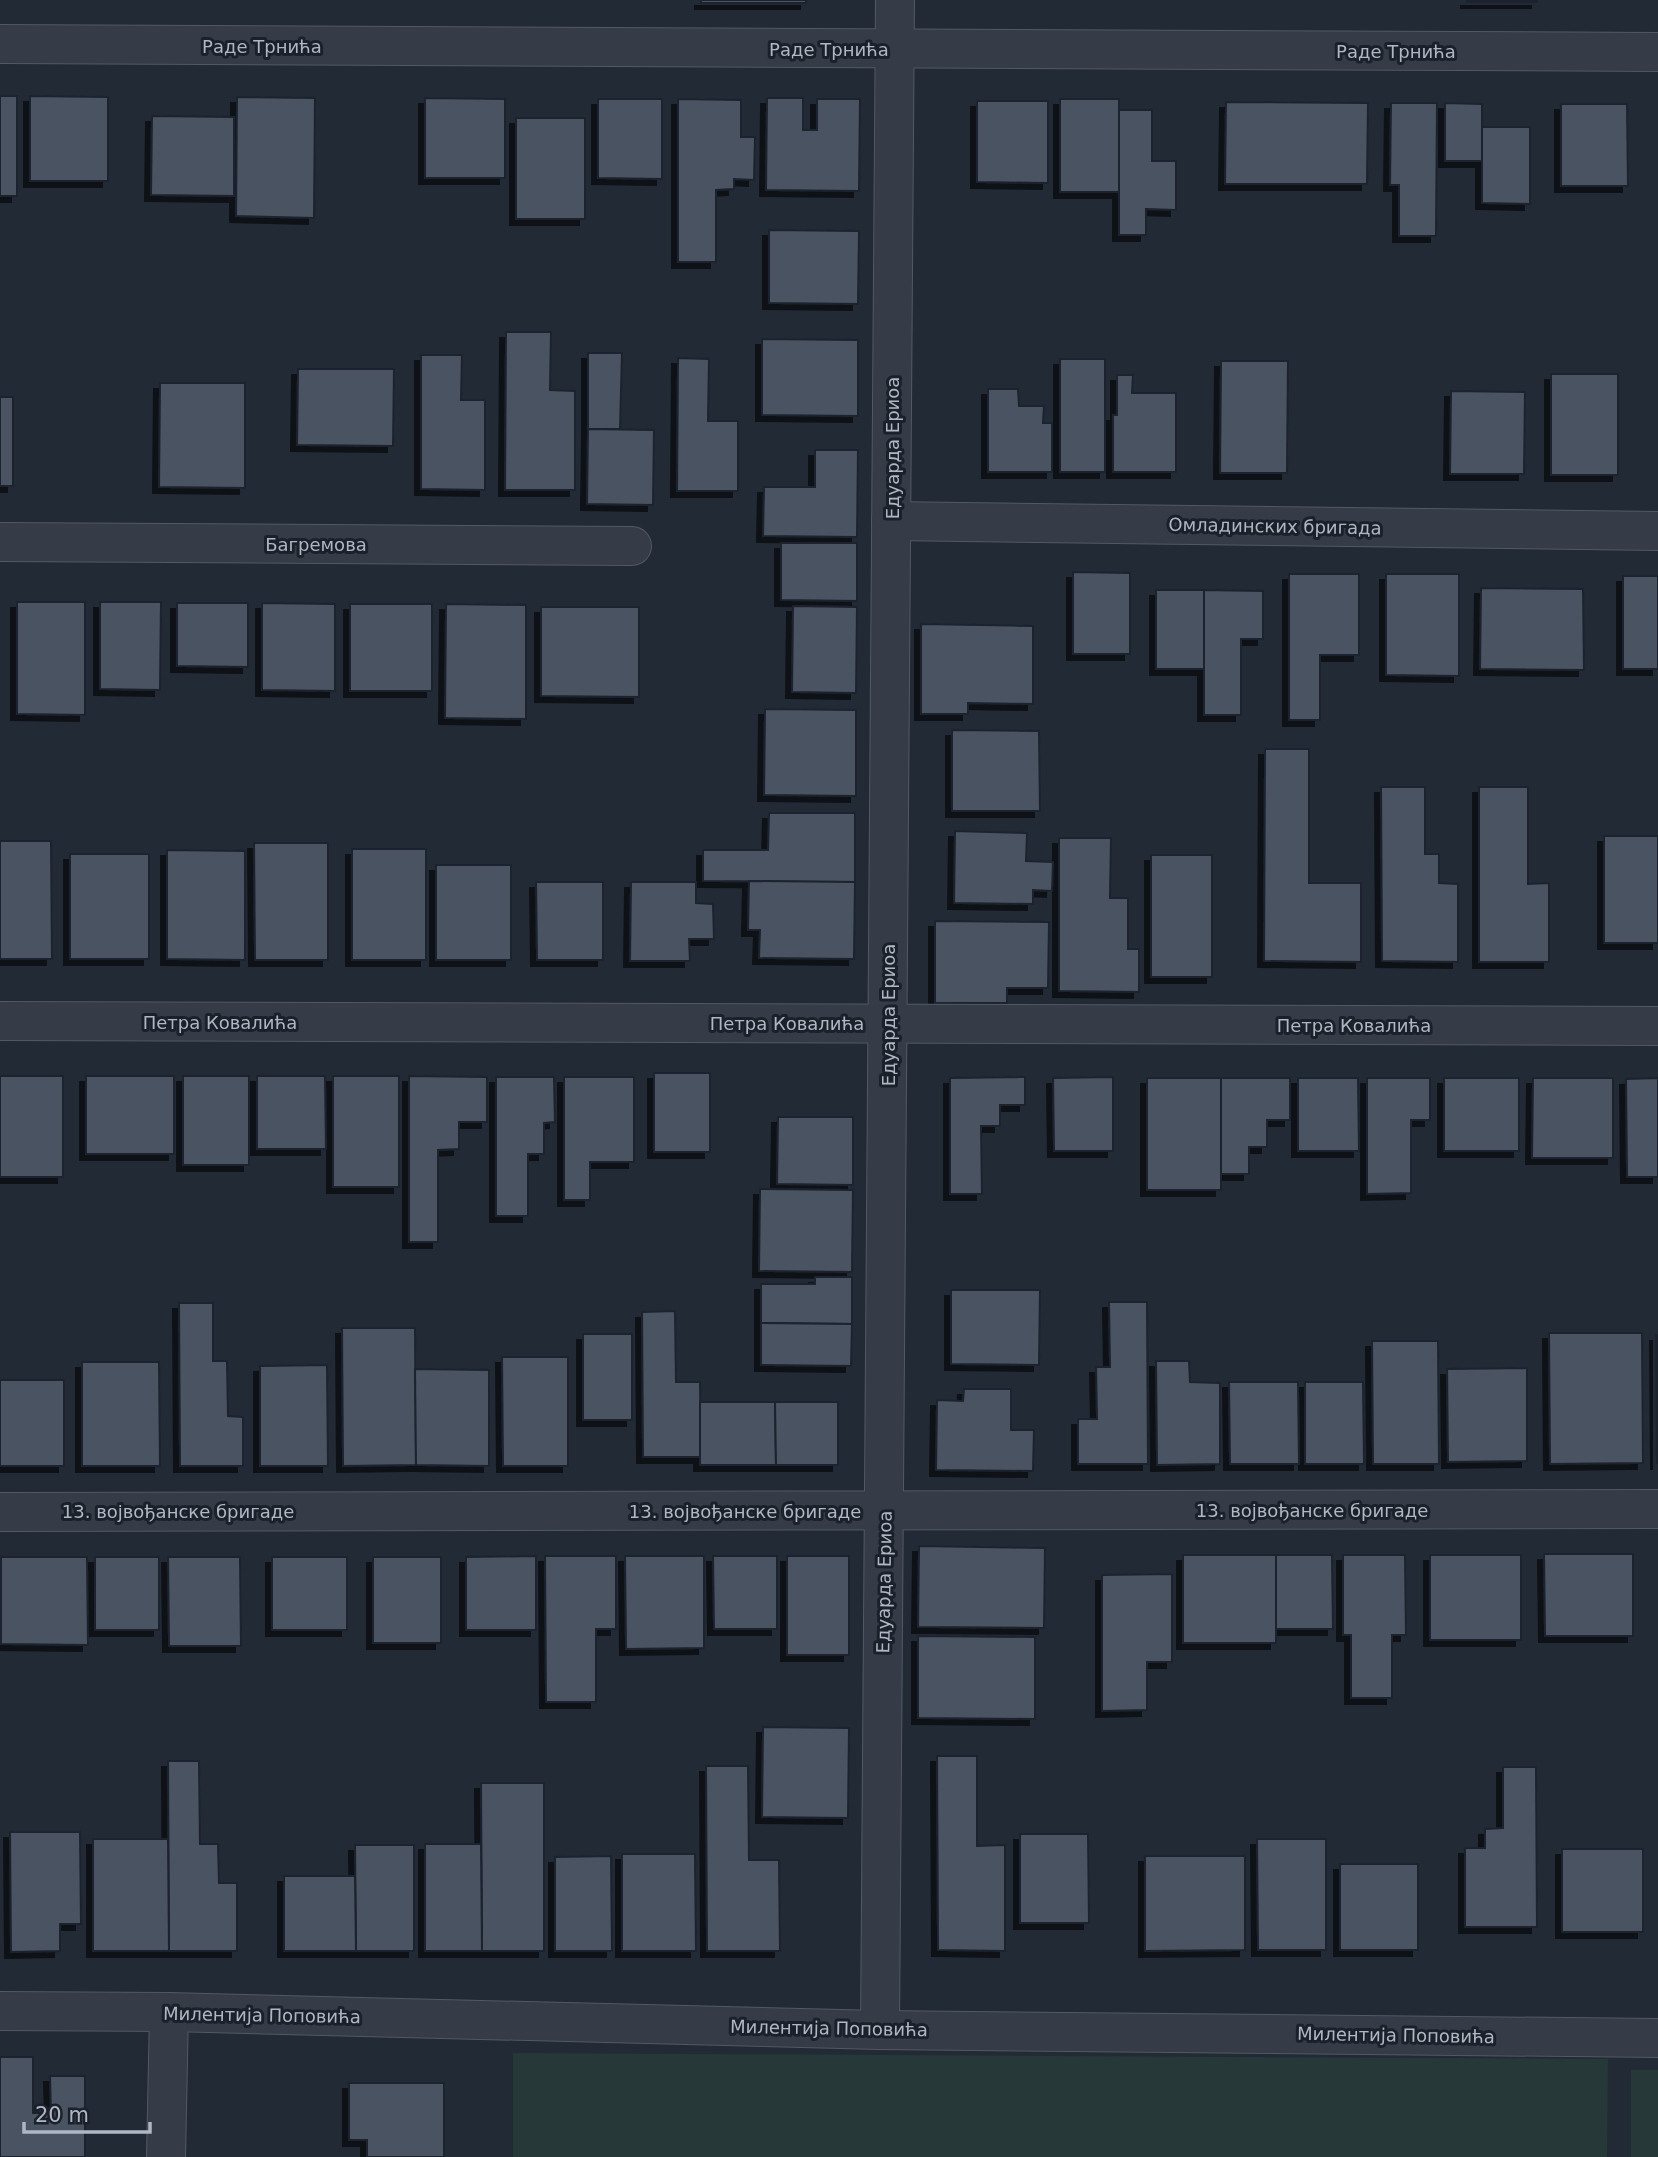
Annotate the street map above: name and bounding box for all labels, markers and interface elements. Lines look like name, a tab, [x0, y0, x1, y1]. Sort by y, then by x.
street label: Раде Трнића	[202, 36, 322, 57]
street label: Раде Трнића	[769, 39, 889, 60]
street label: Раде Трнића	[1336, 41, 1456, 62]
street label: Едуарда Ериоа	[882, 377, 903, 519]
street label: Омладинских бригада	[1168, 514, 1382, 538]
street label: Багремова	[265, 534, 367, 555]
street label: Едуарда Ериоа	[878, 944, 899, 1086]
street label: Петра Ковалића	[143, 1012, 297, 1033]
street label: Петра Ковалића	[710, 1013, 864, 1034]
street label: Петра Ковалића	[1277, 1015, 1431, 1036]
street label: 13. војвођанске бригаде	[1196, 1500, 1428, 1521]
street label: 13. војвођанске бригаде	[62, 1501, 294, 1522]
street label: 13. војвођанске бригаде	[629, 1501, 861, 1522]
street label: Едуарда Ериоа	[872, 1510, 896, 1654]
street label: Милентија Поповића	[163, 2003, 361, 2027]
street label: Милентија Поповића	[730, 2016, 928, 2040]
street label: Милентија Поповића	[1297, 2023, 1495, 2047]
scale bar	[24, 2090, 150, 2134]
text: 20 m	[35, 2103, 89, 2127]

